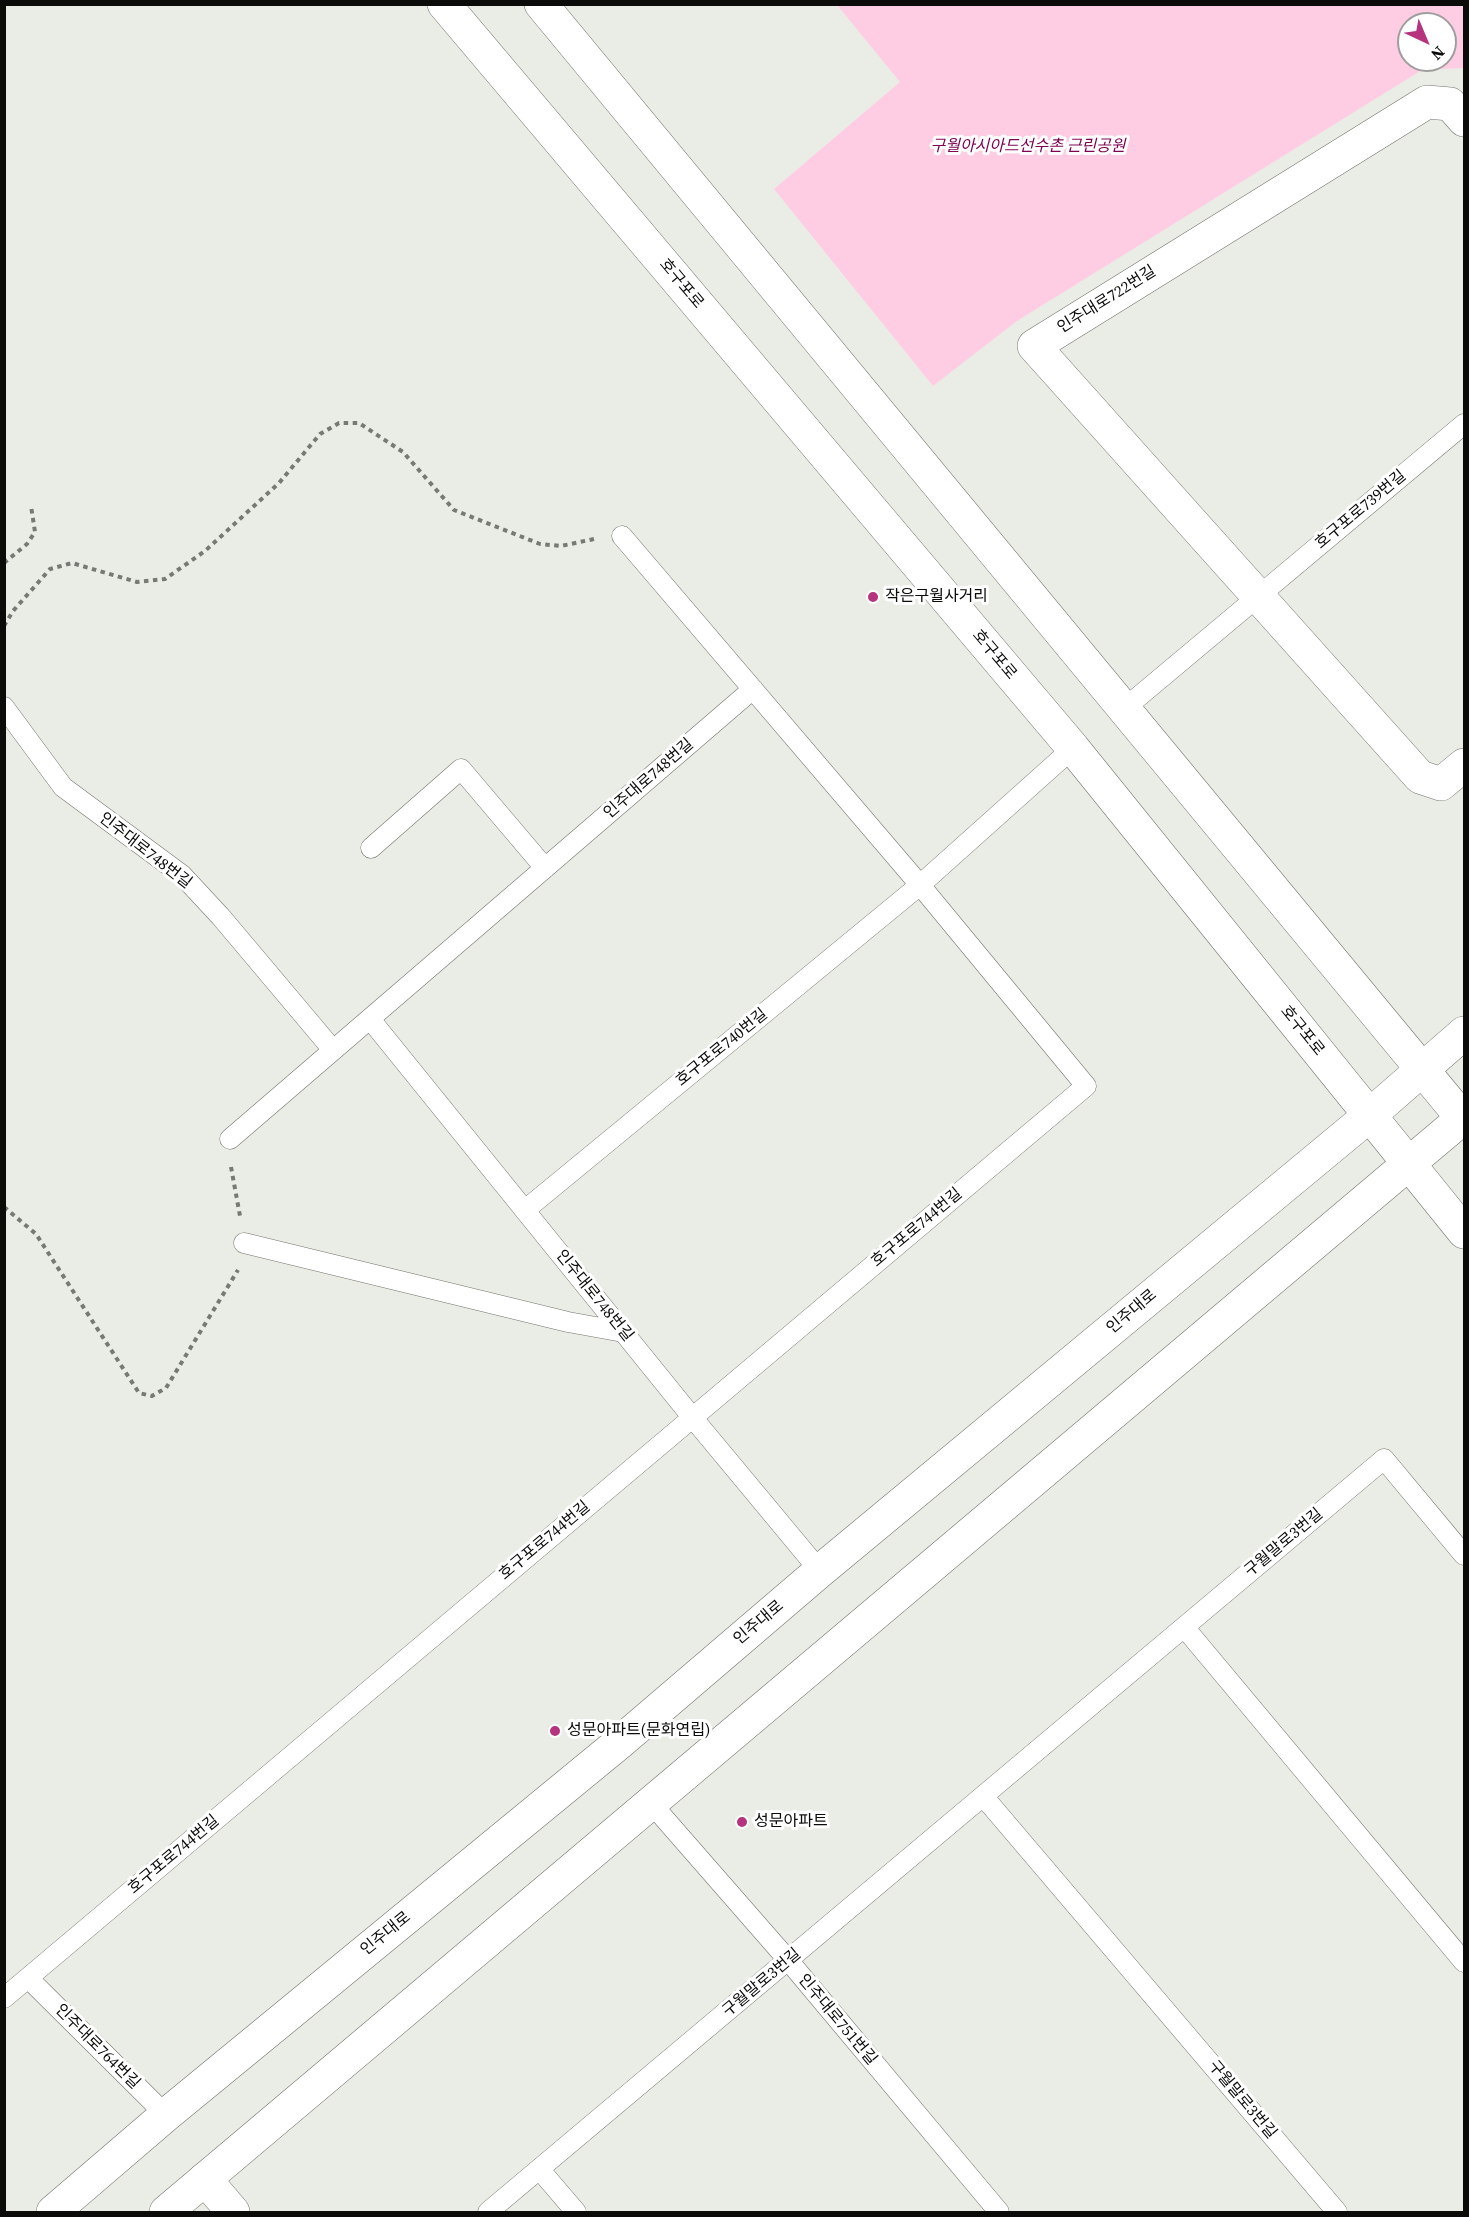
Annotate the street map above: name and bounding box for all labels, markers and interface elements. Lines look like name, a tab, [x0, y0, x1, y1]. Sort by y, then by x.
north arrow	[1397, 12, 1457, 72]
text: N	[1426, 42, 1450, 65]
park label: 구월아시아드선수촌 근린공원	[930, 137, 1126, 157]
street label: 호구포로	[655, 255, 707, 313]
street label: 인주대로722번길	[1054, 262, 1160, 338]
street label: 호구포로739번길	[1312, 467, 1410, 553]
place label: 작은구월사거리	[885, 587, 988, 607]
marker: 작은구월사거리	[866, 590, 880, 604]
street label: 호구포로	[968, 626, 1020, 684]
street label: 인주대로748번길	[600, 735, 698, 823]
street label: 인주대로748번길	[95, 809, 195, 893]
street label: 호구포로	[1276, 1002, 1328, 1060]
street label: 호구포로740번길	[672, 1005, 772, 1091]
street label: 호구포로744번길	[868, 1185, 966, 1271]
street label: 인주대로748번길	[551, 1246, 637, 1346]
street label: 인주대로	[1103, 1286, 1161, 1338]
street label: 호구포로744번길	[496, 1498, 594, 1584]
street label: 구월말로3번길	[1241, 1505, 1327, 1581]
street label: 인주대로	[730, 1597, 788, 1649]
place label: 성문아파트(문화연립)	[567, 1721, 710, 1741]
marker: 성문아파트(문화연립)	[548, 1724, 562, 1738]
street label: 호구포로744번길	[125, 1812, 223, 1898]
place label: 성문아파트	[754, 1812, 828, 1832]
marker: 성문아파트	[735, 1815, 749, 1829]
street label: 인주대로	[357, 1908, 415, 1960]
street label: 구월말로3번길	[719, 1945, 805, 2021]
street label: 인주대로751번길	[794, 1971, 880, 2069]
street label: 인주대로764번길	[51, 2001, 143, 2093]
street label: 구월말로3번길	[1204, 2057, 1280, 2143]

